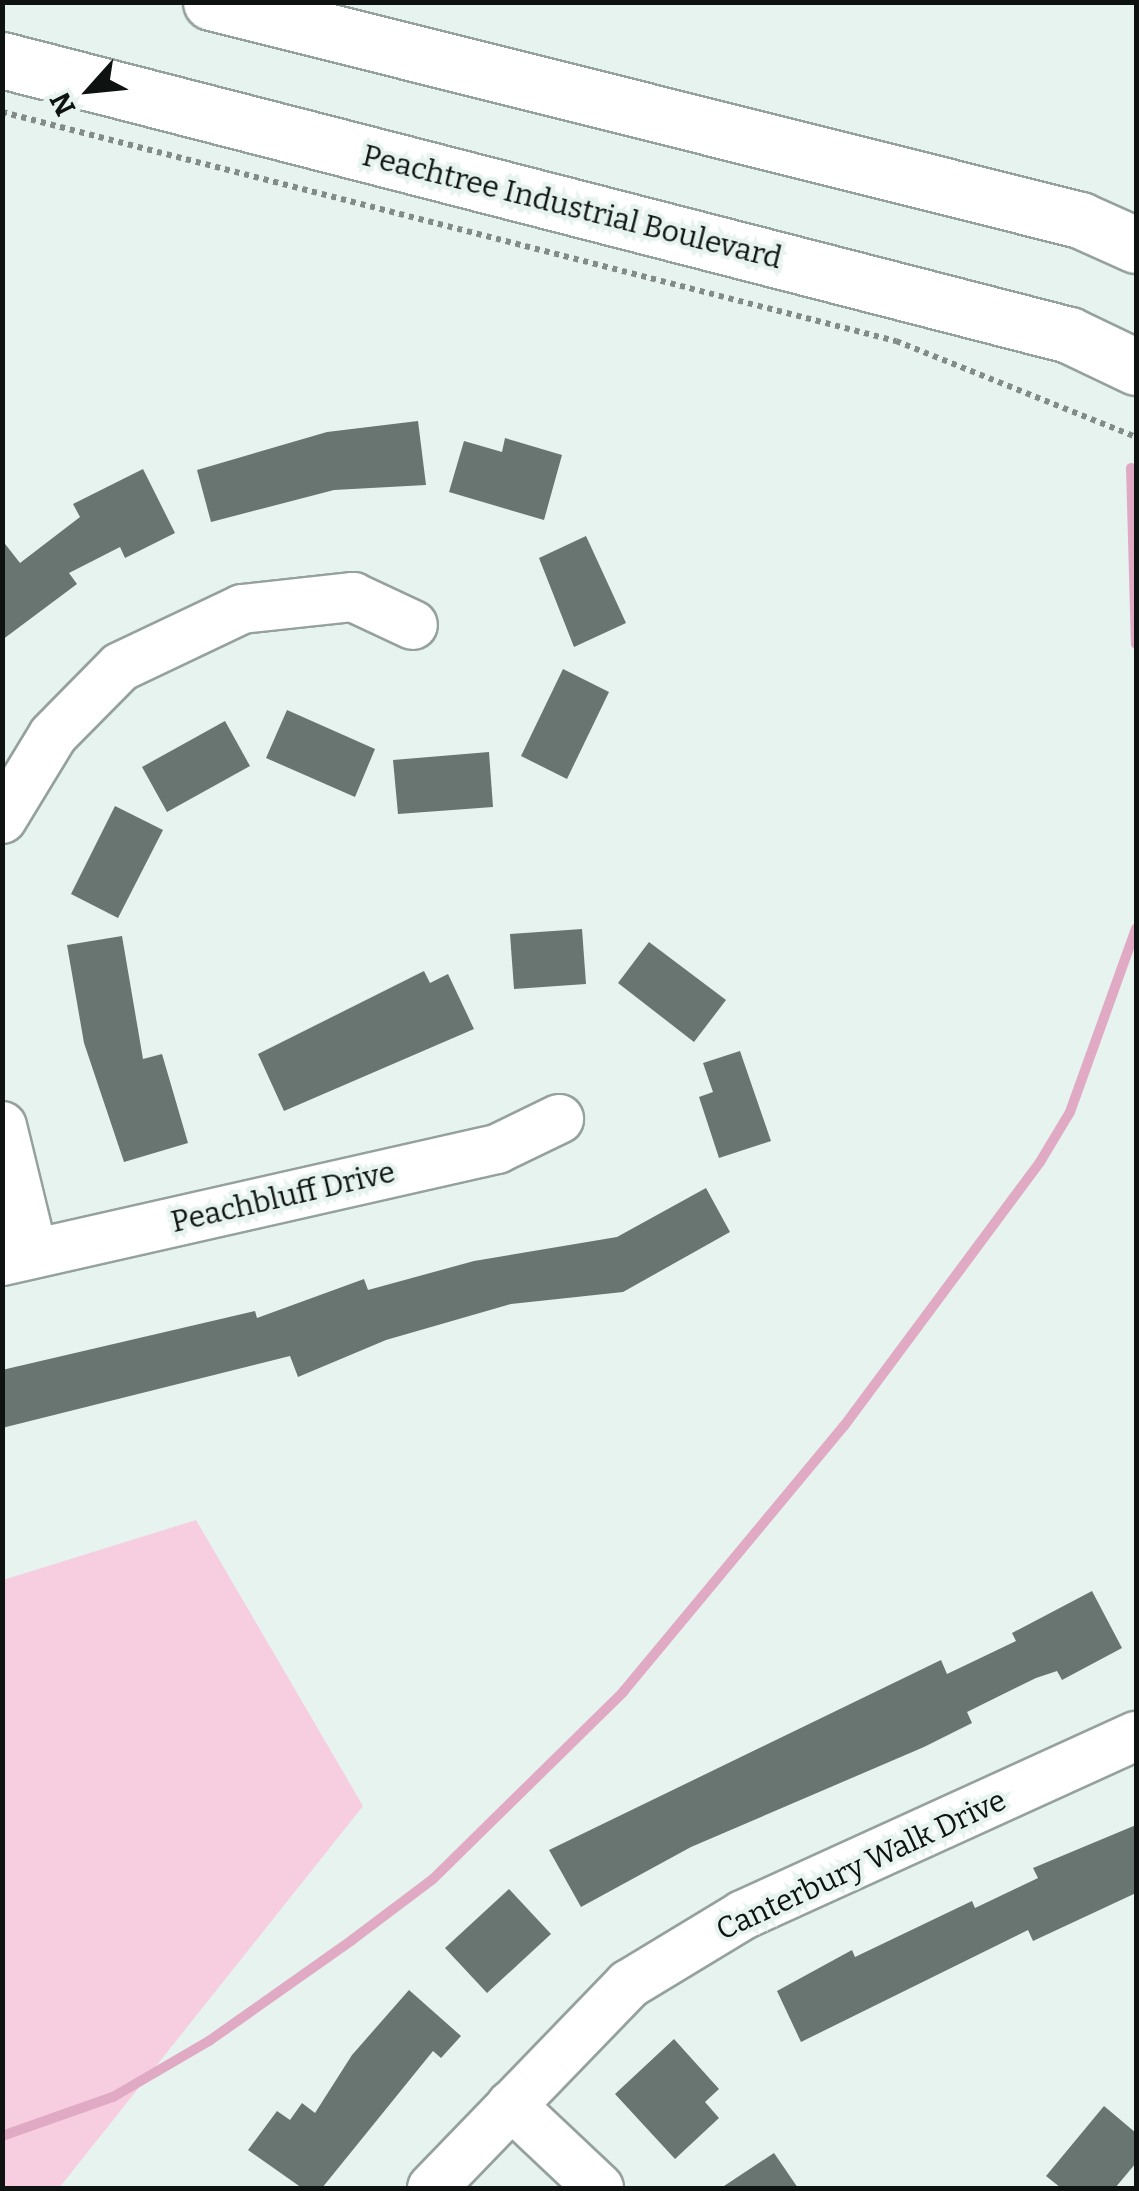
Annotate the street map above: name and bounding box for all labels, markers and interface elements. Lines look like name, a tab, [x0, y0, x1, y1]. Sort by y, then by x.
north arrow	[40, 40, 140, 140]
text: N	[43, 87, 82, 121]
street label: Peachtree Industrial Boulevard	[359, 137, 785, 277]
street label: Peachbluff Drive	[168, 1154, 398, 1240]
street label: Canterbury Walk Drive	[710, 1782, 1012, 1948]

